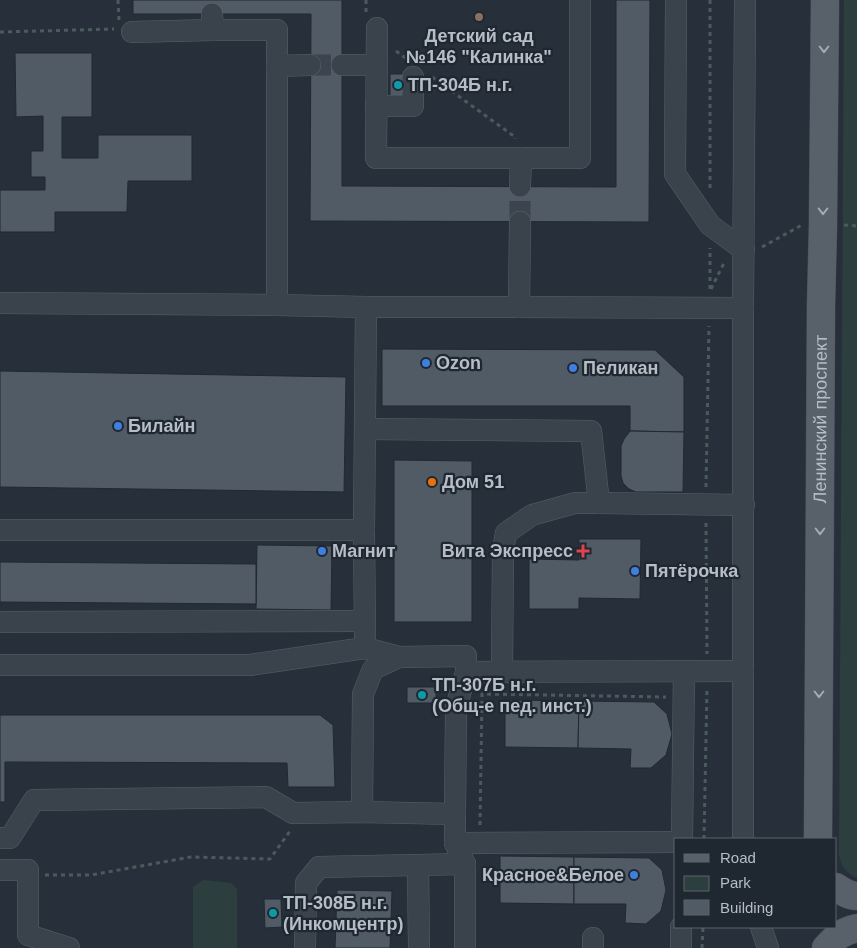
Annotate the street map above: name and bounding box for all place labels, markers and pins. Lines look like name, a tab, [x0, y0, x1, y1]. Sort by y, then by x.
marker: Детский сад №146 "Калинка"	[473, 11, 485, 23]
place label: Детский сад №146 "Калинка"	[406, 26, 552, 67]
place label: ТП-304Б н.г.	[408, 75, 512, 95]
marker: ТП-304Б н.г.	[392, 79, 404, 91]
place label: Ozon	[436, 353, 481, 373]
marker: Ozon	[420, 357, 432, 369]
place label: Пеликан	[583, 358, 658, 378]
marker: Пеликан	[567, 362, 579, 374]
place label: Билайн	[128, 416, 195, 436]
marker: Билайн	[112, 420, 124, 432]
place label: Дом 51	[442, 472, 504, 492]
marker: Дом 51	[426, 476, 438, 488]
place label: Магнит	[332, 541, 396, 561]
place label: Вита Экспресс	[442, 541, 573, 561]
marker: Магнит	[316, 545, 328, 557]
marker: Вита Экспресс	[577, 545, 589, 557]
place label: Пятёрочка	[645, 561, 739, 581]
marker: Пятёрочка	[629, 565, 641, 577]
place label: ТП-307Б н.г. (Общ-е пед. инст.)	[432, 675, 592, 716]
marker: ТП-307Б н.г. (Общ-е пед. инст.)	[416, 689, 428, 701]
place label: Красное&Белое	[482, 865, 624, 885]
marker: Красное&Белое	[628, 869, 640, 881]
place label: ТП-308Б н.г. (Инкомцентр)	[283, 893, 403, 934]
marker: ТП-308Б н.г. (Инкомцентр)	[267, 907, 279, 919]

